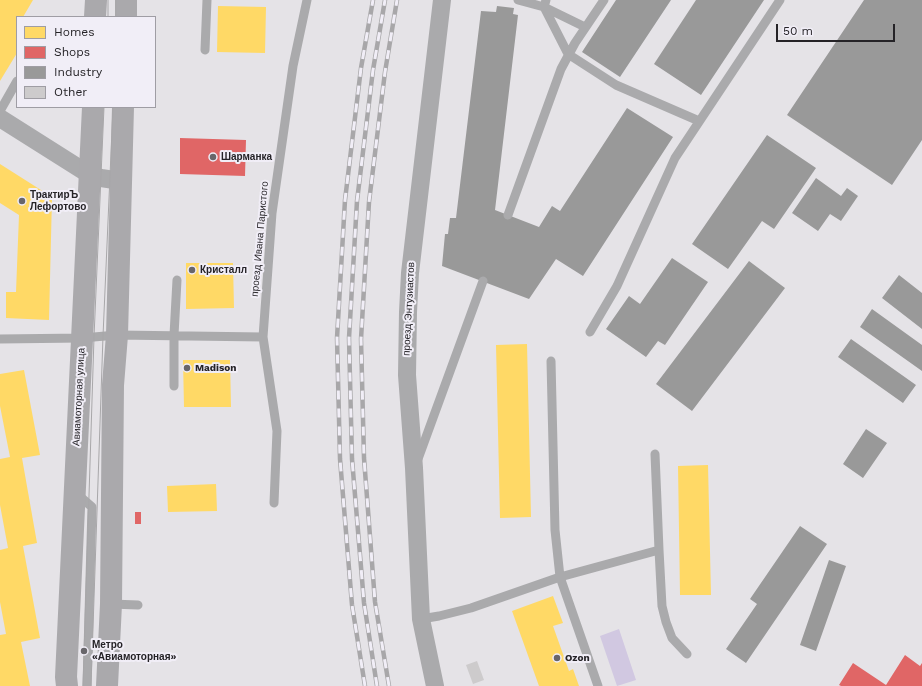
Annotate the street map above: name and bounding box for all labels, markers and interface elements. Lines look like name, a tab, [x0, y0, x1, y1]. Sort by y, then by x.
legend	[16, 16, 156, 108]
scale bar	[778, 16, 897, 42]
text: 50 m	[783, 24, 813, 38]
text: Homes	[54, 25, 95, 39]
text: Shops	[54, 45, 90, 59]
text: Industry	[54, 65, 102, 79]
text: Other	[54, 85, 87, 99]
place label: Шарманка	[221, 151, 272, 163]
marker: Шарманка	[208, 152, 218, 162]
street label: проезд Ивана Паристого	[249, 181, 271, 297]
place label: ТрактирЪ Лефортово	[30, 189, 86, 212]
marker: ТрактирЪ Лефортово	[17, 196, 27, 206]
street label: проезд Энтузиастов	[401, 262, 417, 356]
place label: Кристалл	[200, 264, 247, 276]
marker: Кристалл	[187, 265, 197, 275]
street label: Авиамоторная улица	[70, 348, 88, 446]
place label: Madison	[195, 362, 236, 374]
marker: Madison	[182, 363, 192, 373]
place label: Метро «Авиамоторная»	[92, 639, 176, 662]
marker: Метро «Авиамоторная»	[79, 646, 89, 656]
place label: Ozon	[565, 652, 590, 664]
marker: Ozon	[552, 653, 562, 663]

